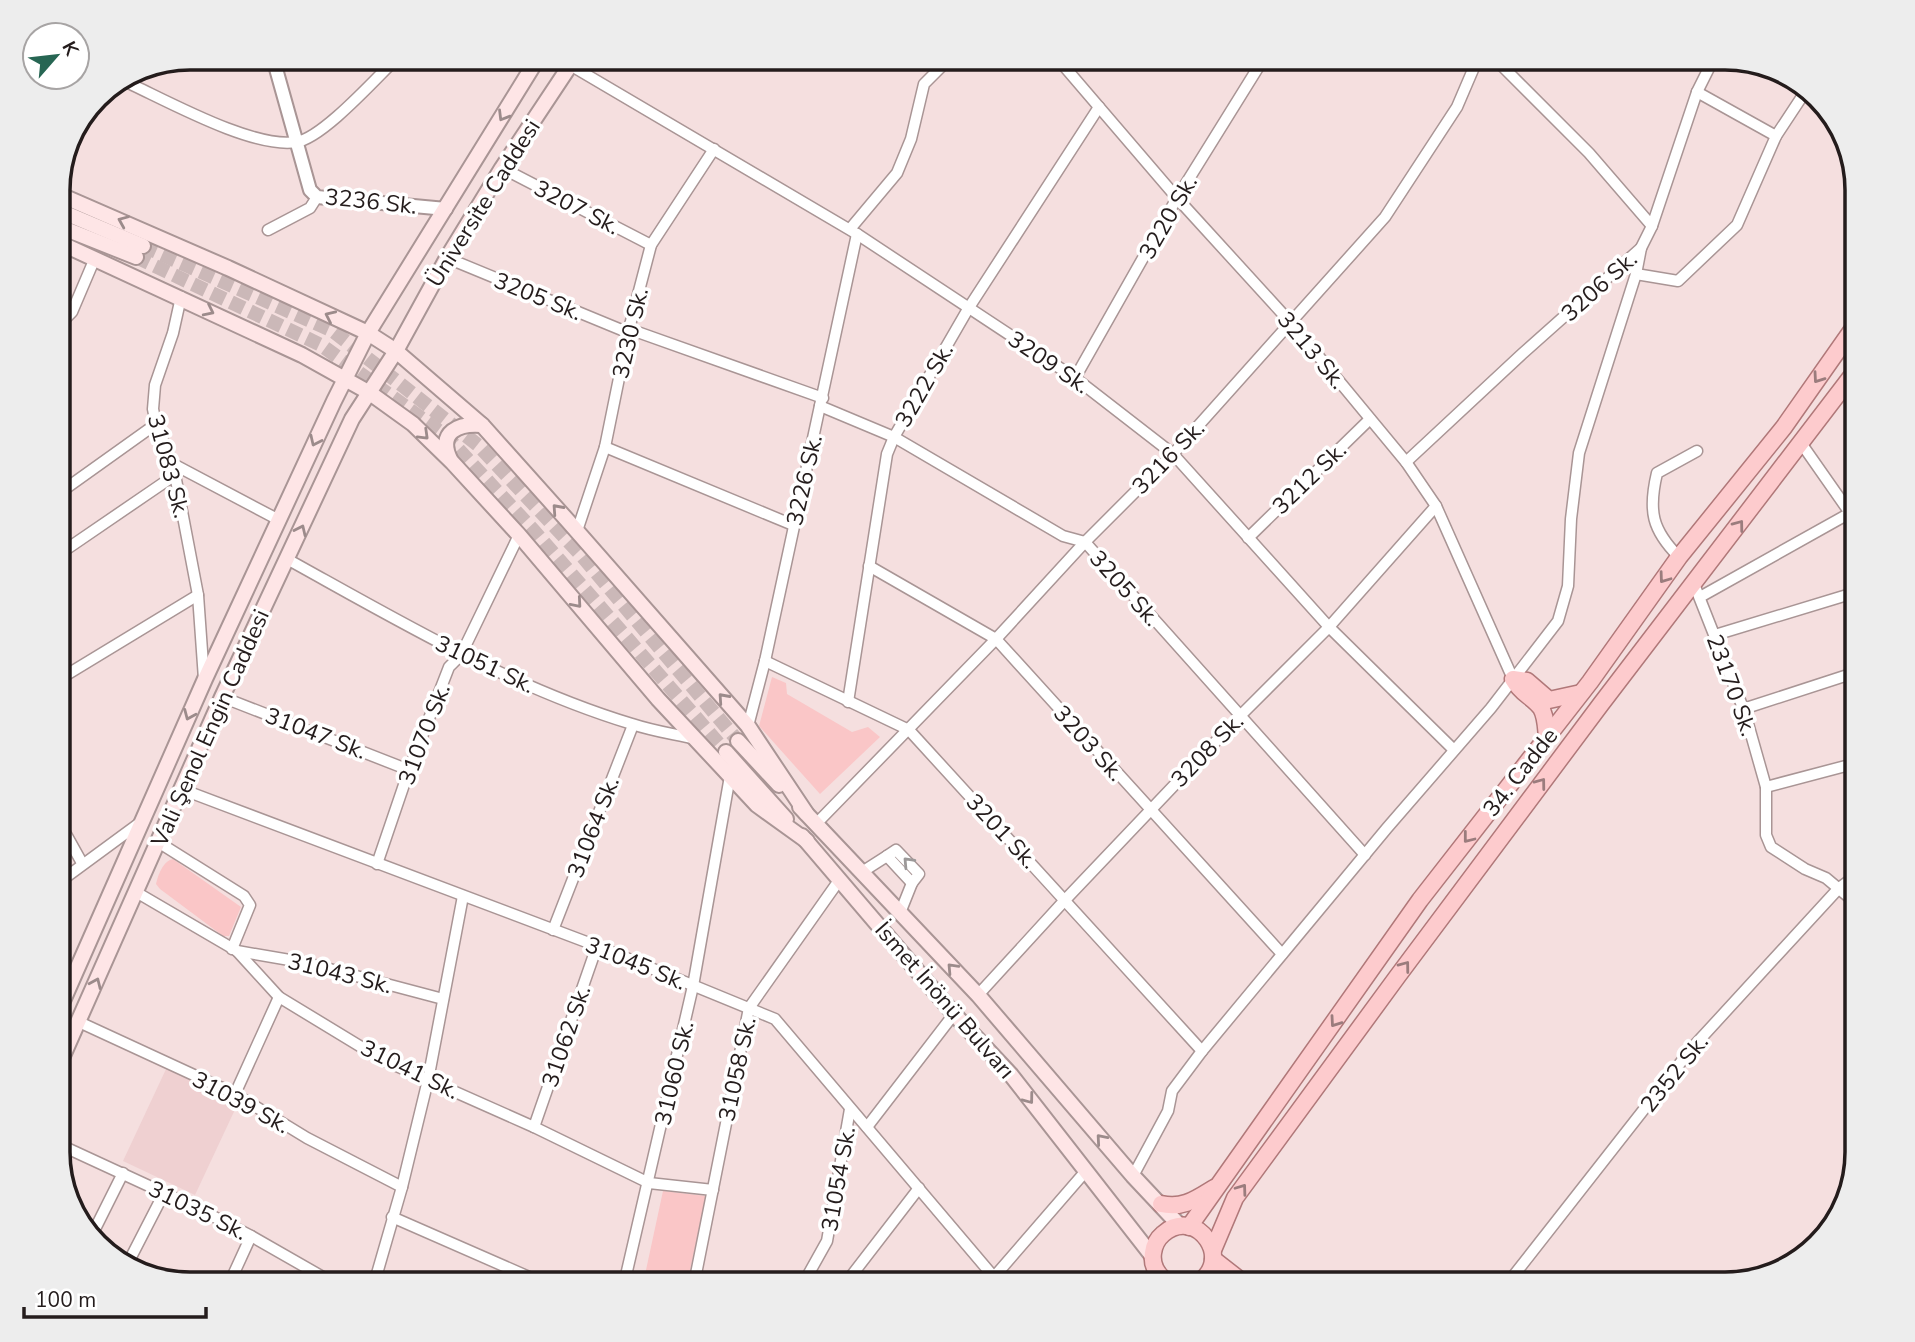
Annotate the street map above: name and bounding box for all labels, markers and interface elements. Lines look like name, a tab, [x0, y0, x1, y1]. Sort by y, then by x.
north arrow	[21, 21, 91, 91]
text: K	[56, 37, 85, 61]
one-way arrow	[498, 109, 511, 122]
street label: Üniversite Caddesi	[419, 113, 548, 293]
street label: 3220 Sk.	[1132, 170, 1205, 265]
street label: 3207 Sk.	[529, 173, 625, 242]
street label: 3236 Sk.	[323, 181, 418, 222]
one-way arrow	[117, 216, 129, 230]
street label: 3206 Sk.	[1555, 244, 1644, 329]
street label: 3205 Sk.	[489, 265, 586, 328]
street label: 3230 Sk.	[605, 285, 656, 382]
one-way arrow	[202, 302, 214, 316]
street label: 3213 Sk.	[1270, 305, 1353, 396]
one-way arrow	[325, 310, 337, 324]
street label: 3209 Sk.	[1002, 324, 1096, 401]
street label: 3222 Sk.	[888, 338, 961, 433]
one-way arrow	[1814, 370, 1826, 383]
street label: 31083 Sk.	[140, 411, 197, 521]
street label: 3216 Sk.	[1125, 413, 1212, 501]
one-way arrow	[416, 427, 429, 440]
street label: 3226 Sk.	[779, 432, 830, 529]
one-way arrow	[309, 434, 323, 446]
street label: 3212 Sk.	[1265, 435, 1353, 522]
one-way arrow	[553, 504, 565, 517]
one-way arrow	[1730, 520, 1743, 532]
one-way arrow	[293, 525, 307, 537]
street label: 3205 Sk.	[1082, 544, 1167, 633]
one-way arrow	[1660, 570, 1672, 583]
one-way arrow	[569, 595, 581, 608]
street label: Vali Şenol Engin Caddesi	[144, 605, 277, 853]
street label: 31051 Sk.	[430, 628, 539, 701]
street label: 23170 Sk.	[1699, 630, 1764, 740]
street label: 31070 Sk.	[391, 679, 458, 789]
one-way arrow	[719, 693, 731, 706]
street label: 3203 Sk.	[1046, 699, 1131, 788]
street label: 31047 Sk.	[261, 700, 371, 767]
street label: 3208 Sk.	[1164, 706, 1251, 794]
one-way arrow	[184, 708, 198, 720]
street label: 34. Cadde	[1476, 721, 1565, 823]
street label: 31064 Sk.	[560, 772, 627, 882]
one-way arrow	[1533, 779, 1546, 791]
street label: 3201 Sk.	[959, 787, 1044, 876]
one-way arrow	[1464, 830, 1477, 843]
one-way arrow	[903, 857, 916, 870]
street label: İsmet İnönü Bulvarı	[868, 915, 1022, 1086]
street label: 31045 Sk.	[581, 929, 691, 998]
street label: 31043 Sk.	[285, 946, 395, 1001]
one-way arrow	[1397, 961, 1410, 973]
one-way arrow	[948, 963, 960, 976]
one-way arrow	[88, 978, 102, 990]
street label: 31062 Sk.	[535, 981, 598, 1091]
street label: 31058 Sk.	[711, 1014, 764, 1124]
one-way arrow	[1331, 1014, 1343, 1027]
street label: 31060 Sk.	[647, 1018, 702, 1128]
street label: 2352 Sk.	[1633, 1028, 1715, 1119]
street label: 31041 Sk.	[355, 1032, 464, 1107]
street label: 31039 Sk.	[187, 1064, 295, 1141]
one-way arrow	[1021, 1091, 1034, 1103]
street label: 31054 Sk.	[814, 1124, 863, 1234]
one-way arrow	[1097, 1135, 1109, 1148]
street label: 31035 Sk.	[143, 1173, 252, 1248]
one-way arrow	[1234, 1184, 1246, 1197]
scale bar	[24, 1276, 206, 1320]
text: 100 m	[35, 1286, 96, 1314]

